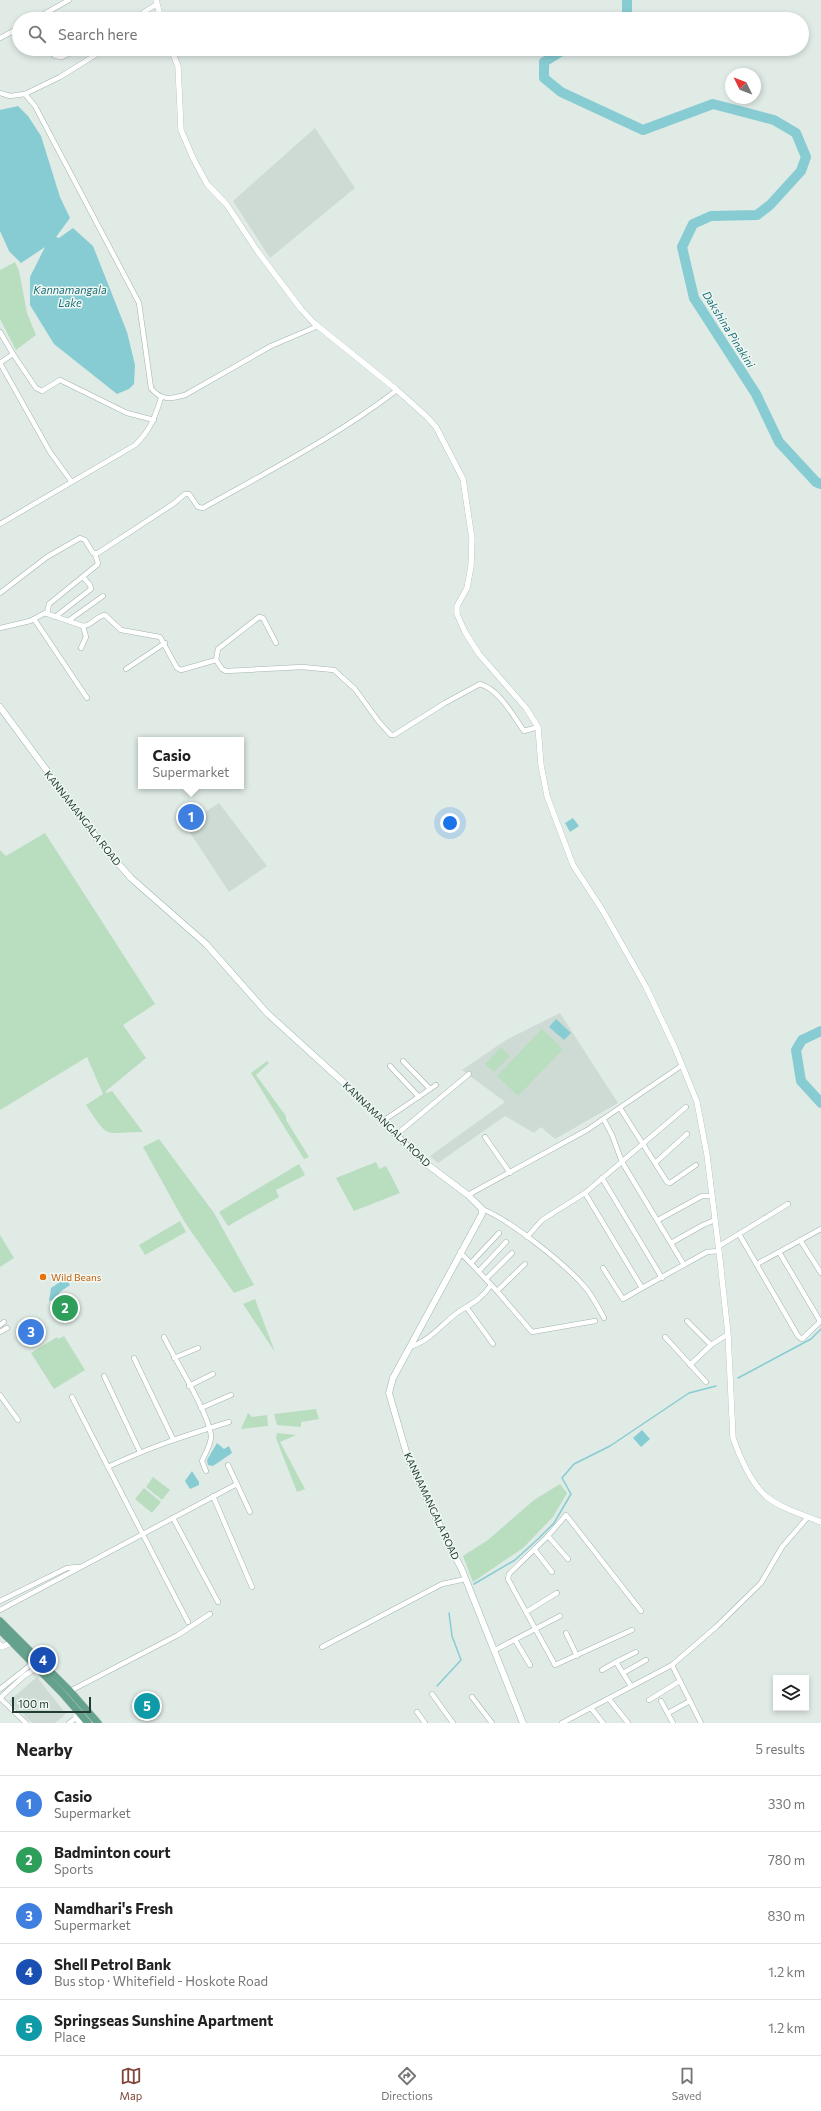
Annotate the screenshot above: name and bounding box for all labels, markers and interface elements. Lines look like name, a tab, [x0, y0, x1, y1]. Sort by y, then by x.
search box	[12, 12, 809, 56]
icon: search	[26, 23, 48, 45]
text: Search here	[58, 25, 137, 43]
north arrow	[725, 68, 761, 104]
water label: Kannamangala Lake	[33, 283, 107, 309]
water label: Dakshina Pinakini	[700, 288, 758, 371]
popup	[138, 737, 244, 789]
text: Casio	[153, 746, 191, 764]
text: Supermarket	[153, 764, 229, 780]
street label: KANNAMANGALA ROAD	[42, 768, 124, 868]
pin: 1	[178, 802, 204, 832]
your location	[440, 813, 460, 833]
street label: KANNAMANGALA ROAD	[341, 1079, 433, 1169]
place label: Wild Beans	[51, 1271, 102, 1283]
marker: Wild Beans	[38, 1272, 48, 1282]
pin: 2	[52, 1293, 78, 1323]
pin: 3	[18, 1317, 44, 1347]
street label: KANNAMANGALA ROAD	[402, 1450, 462, 1562]
pin: 4	[30, 1645, 56, 1675]
map controls	[773, 1675, 809, 1711]
button: layers	[773, 1675, 809, 1711]
pin: 5	[134, 1691, 160, 1721]
scale bar	[12, 1695, 91, 1714]
text: 100 m	[18, 1697, 49, 1710]
text: Nearby	[16, 1739, 73, 1760]
text: 5 results	[755, 1741, 805, 1757]
text: Casio	[54, 1787, 92, 1805]
text: 1	[26, 1796, 32, 1812]
text: 330 m	[768, 1796, 805, 1812]
text: Supermarket	[54, 1805, 131, 1821]
text: Badminton court	[54, 1843, 171, 1861]
text: 2	[25, 1852, 33, 1868]
text: 780 m	[768, 1852, 805, 1868]
text: Sports	[54, 1861, 94, 1877]
text: Namdhari's Fresh	[54, 1899, 173, 1917]
text: 3	[25, 1908, 33, 1924]
text: 830 m	[767, 1908, 805, 1924]
text: Supermarket	[54, 1917, 131, 1933]
text: Shell Petrol Bank	[54, 1955, 171, 1973]
text: 4	[25, 1964, 33, 1980]
text: 1.2 km	[768, 1964, 805, 1980]
text: Bus stop · Whitefield - Hoskote Road	[54, 1973, 268, 1989]
text: Springseas Sunshine Apartment	[54, 2011, 273, 2029]
text: 5	[25, 2020, 33, 2036]
text: 1.2 km	[768, 2020, 805, 2036]
text: Place	[54, 2029, 86, 2045]
tab: Map	[120, 2065, 142, 2102]
tab: Directions	[381, 2065, 433, 2102]
tab: Saved	[672, 2065, 701, 2102]

